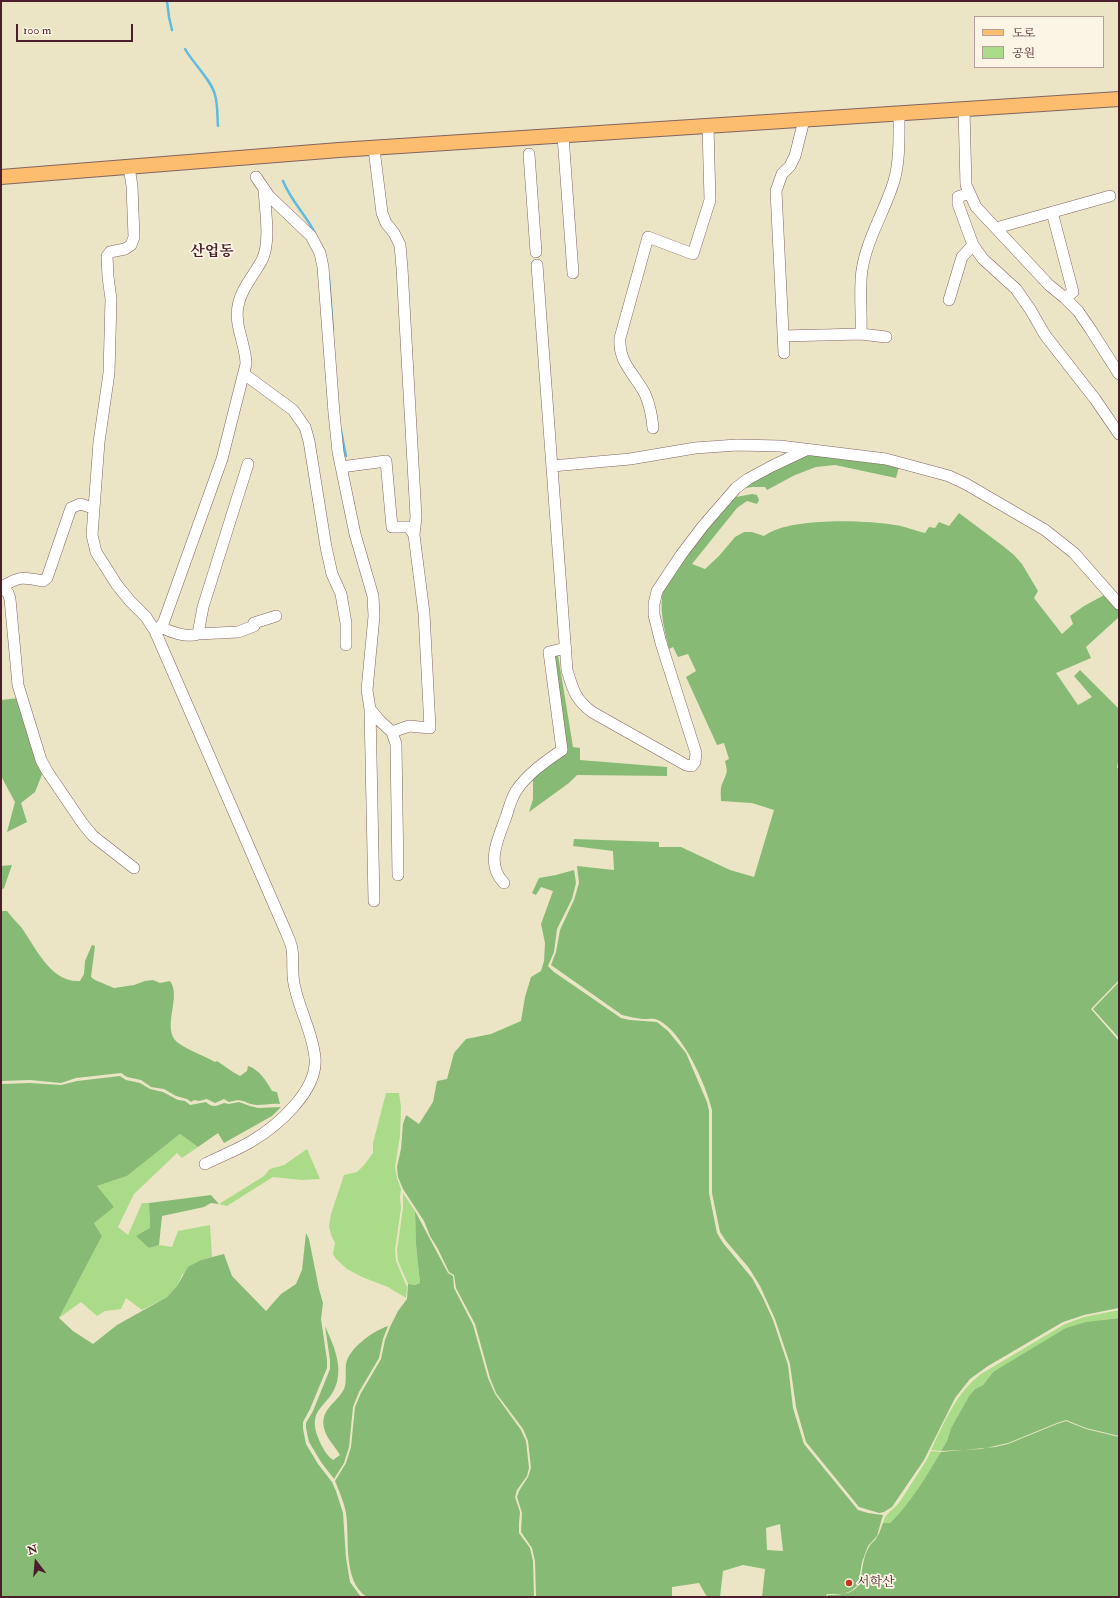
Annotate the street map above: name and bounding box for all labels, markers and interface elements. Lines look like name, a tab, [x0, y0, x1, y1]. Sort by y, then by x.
scale bar	[18, 16, 135, 42]
legend	[974, 16, 1104, 68]
text: 100 m	[23, 23, 51, 38]
text: 도로	[1012, 26, 1035, 41]
text: 공원	[1012, 46, 1035, 61]
district label: 산업동	[190, 244, 234, 262]
north arrow	[16, 1542, 56, 1582]
text: N	[26, 1542, 39, 1558]
place label: 서학산	[857, 1575, 895, 1591]
marker: 서학산	[844, 1578, 854, 1588]

